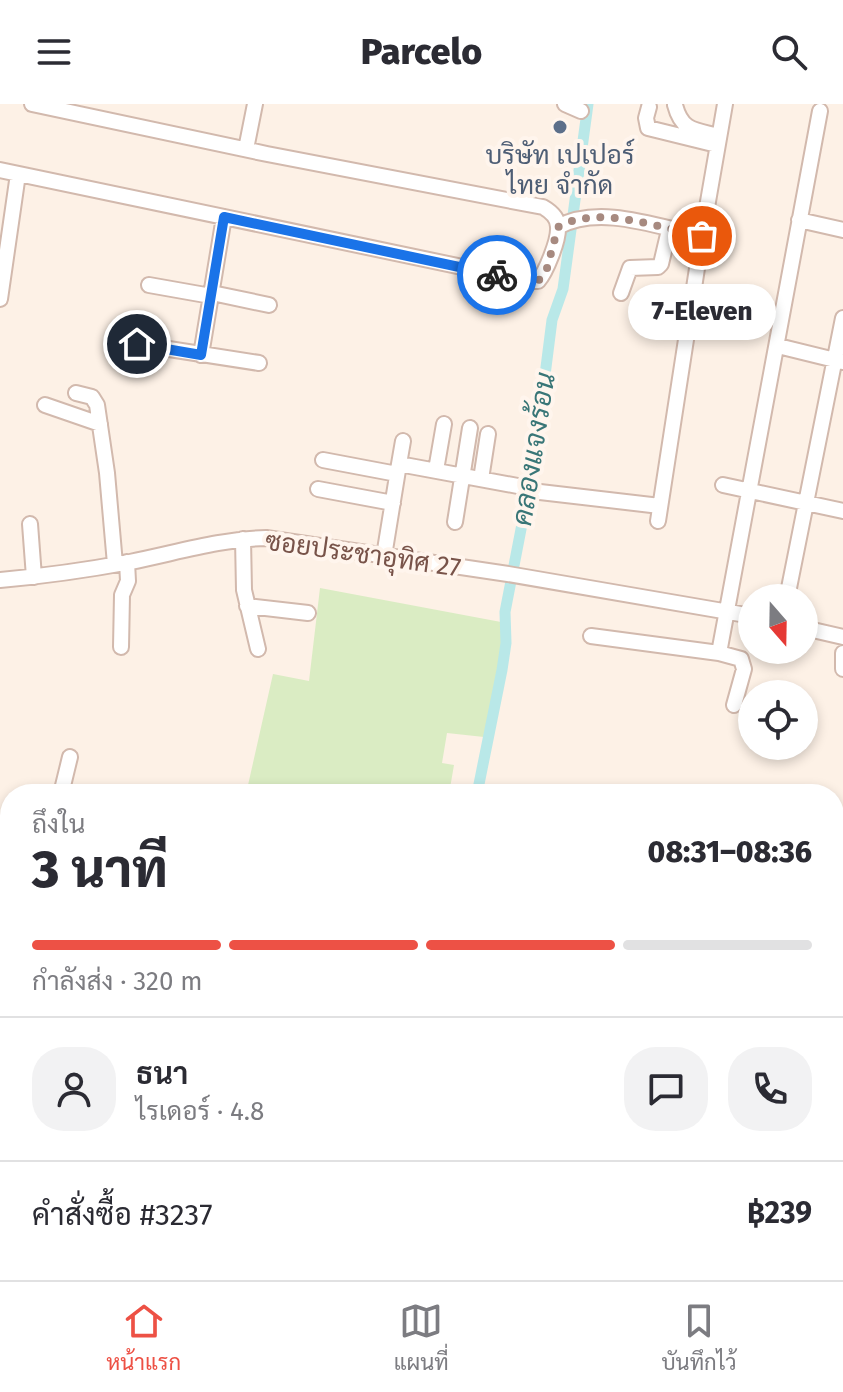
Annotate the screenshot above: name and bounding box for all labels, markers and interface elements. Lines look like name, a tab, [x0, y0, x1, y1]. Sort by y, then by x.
icon: menu	[32, 30, 76, 74]
text: Parcelo	[361, 30, 482, 74]
icon: search	[767, 30, 811, 74]
marker: บริษัท เปเปอร์ ไทย จำกัด	[551, 118, 569, 136]
place label: บริษัท เปเปอร์ ไทย จำกัด	[486, 138, 634, 201]
pin	[668, 202, 736, 270]
icon: bag	[680, 214, 724, 258]
courier	[457, 235, 537, 315]
icon: bike	[475, 253, 519, 297]
callout: 7-Eleven	[628, 284, 776, 340]
text: 7-Eleven	[652, 296, 752, 327]
pin	[103, 310, 171, 378]
icon: home	[115, 322, 159, 366]
water label: คลองแจงร้อน	[502, 370, 562, 528]
street label: ซอยประชาอุทิศ 27	[263, 525, 463, 586]
north arrow	[738, 584, 818, 664]
map controls	[738, 584, 818, 760]
button: locate	[738, 680, 818, 760]
text: ถึงใน	[32, 809, 85, 840]
text: 08:31–08:36	[648, 834, 812, 870]
text: 3 นาที	[32, 838, 168, 901]
text: กำลังส่ง · 320 m	[32, 966, 203, 997]
button: person	[32, 1047, 116, 1131]
button: chat	[624, 1047, 708, 1131]
button: phone	[728, 1047, 812, 1131]
text: ธนา	[136, 1056, 188, 1092]
text: ไรเดอร์ · 4.8	[136, 1096, 264, 1127]
text: ฿239	[747, 1195, 812, 1231]
text: คำสั่งซื้อ #3237	[32, 1197, 213, 1233]
tab: หน้าแรก	[106, 1299, 181, 1376]
tab: แผนที่	[394, 1299, 449, 1376]
tab: บันทึกไว้	[661, 1299, 737, 1376]

